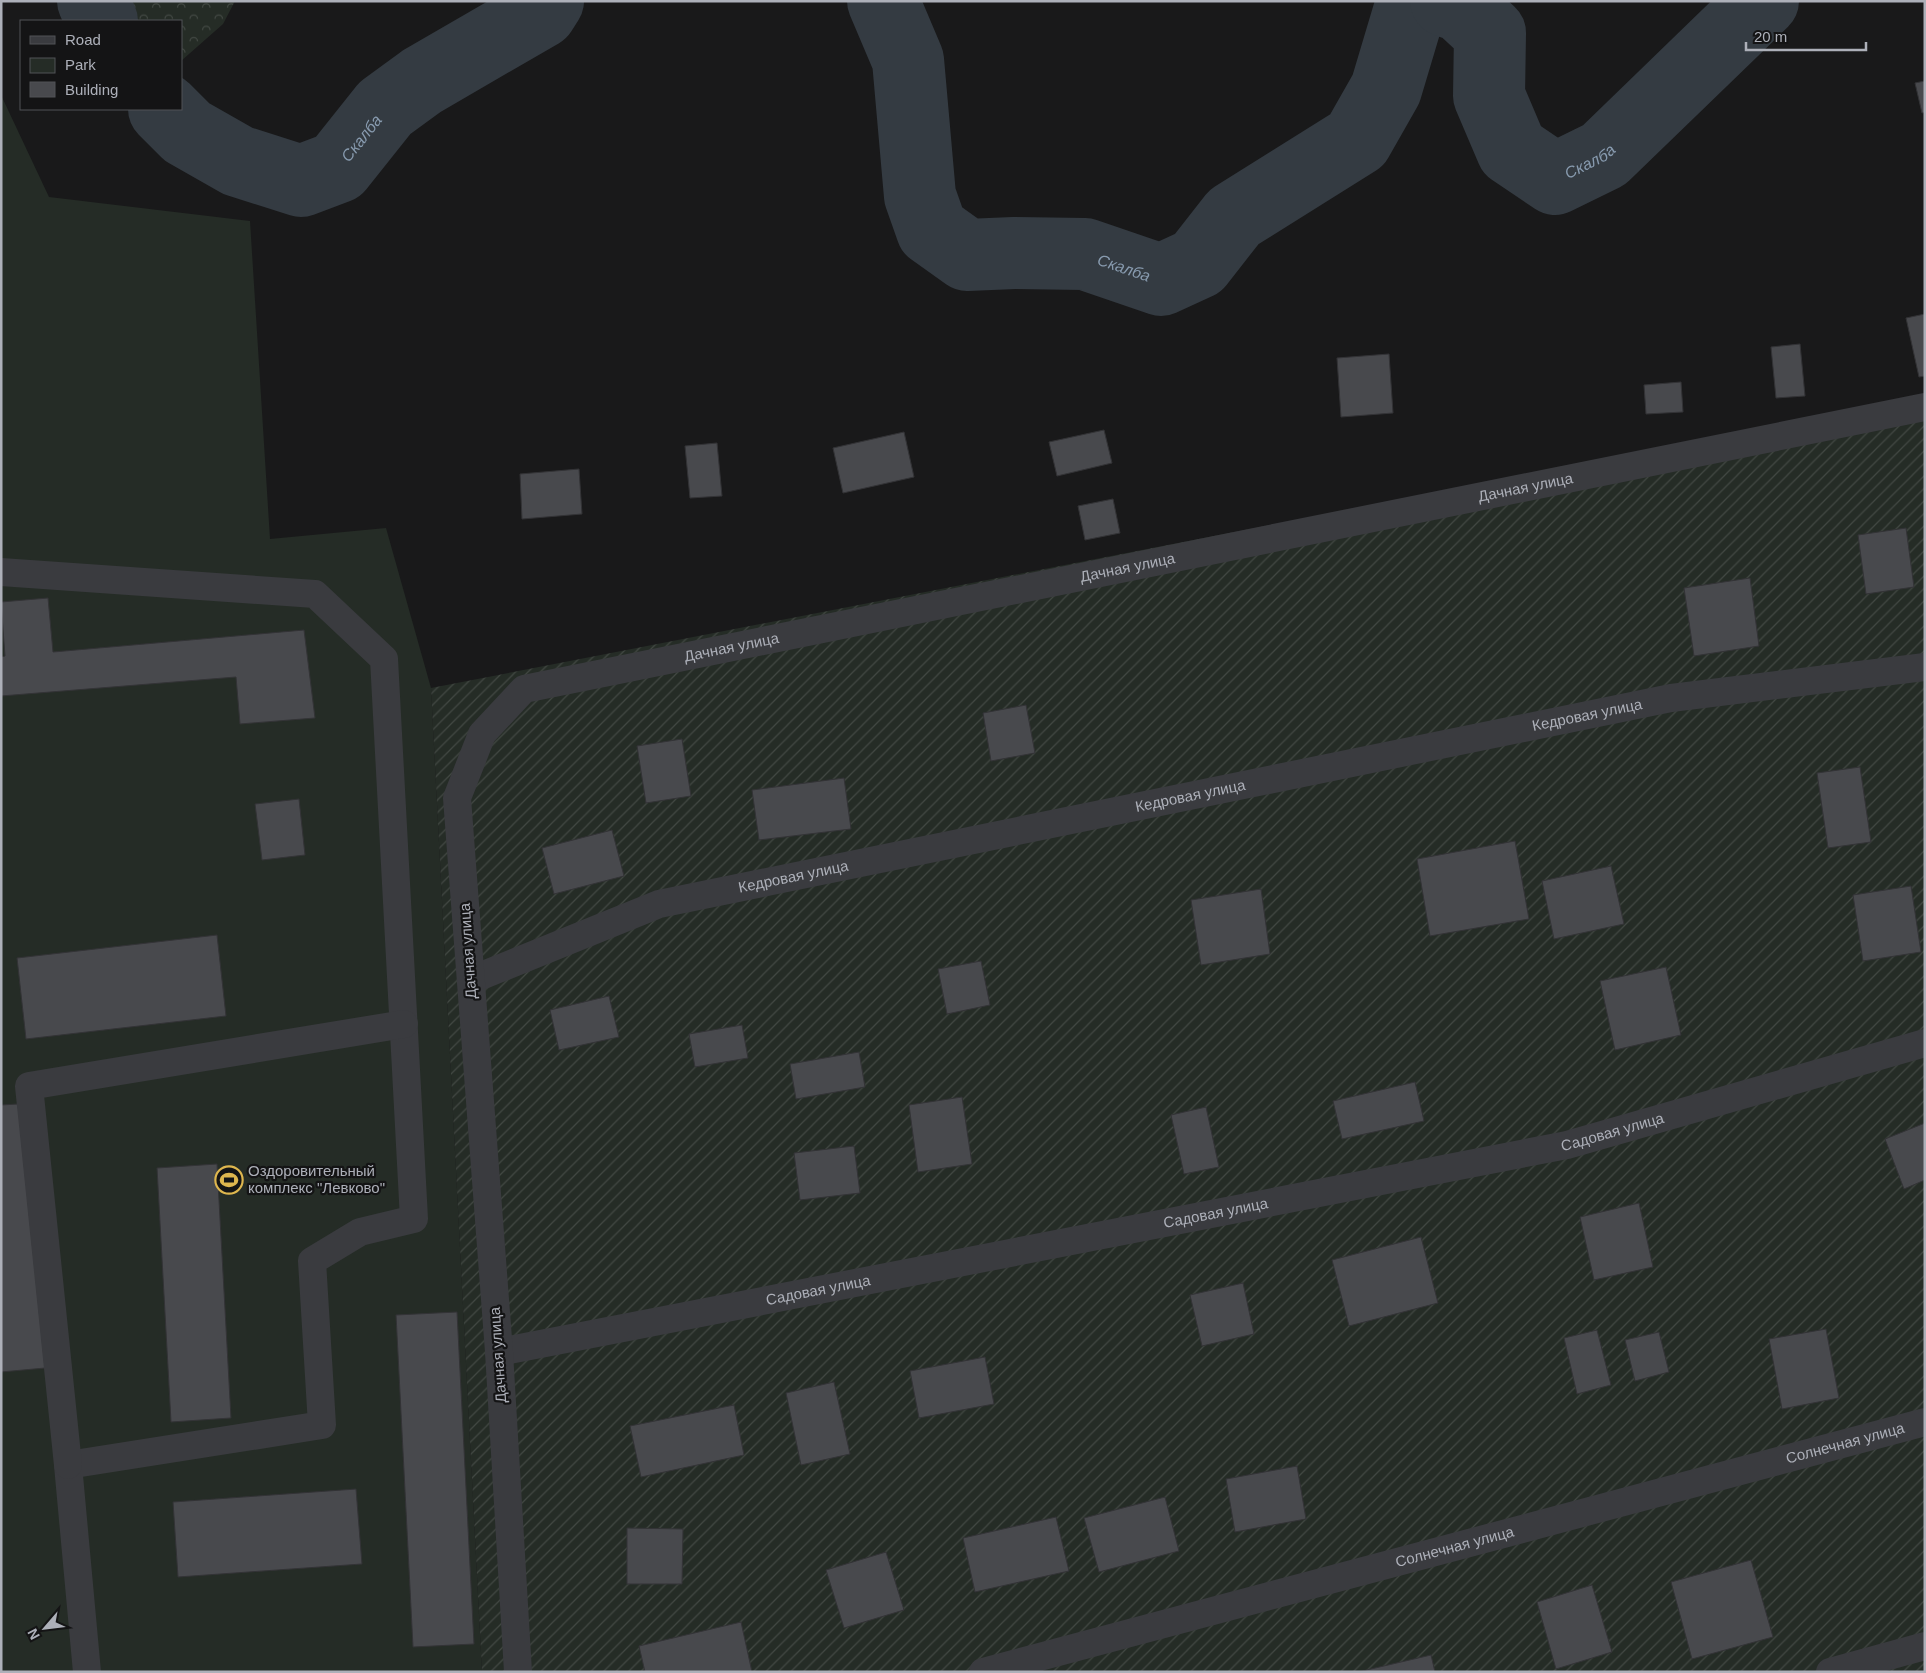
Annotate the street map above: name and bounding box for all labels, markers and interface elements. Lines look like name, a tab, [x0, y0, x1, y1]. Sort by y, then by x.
legend	[20, 20, 182, 110]
scale bar	[1746, 20, 1866, 52]
text: 20 m	[1754, 28, 1787, 45]
text: Road	[65, 31, 101, 48]
text: Park	[65, 56, 96, 73]
text: Building	[65, 81, 118, 98]
water label: Скалба	[338, 111, 385, 165]
water label: Скалба	[1562, 141, 1619, 182]
water label: Скалба	[1095, 251, 1153, 285]
street label: Дачная улица	[1477, 469, 1575, 505]
street label: Дачная улица	[1079, 549, 1177, 585]
street label: Дачная улица	[682, 629, 781, 665]
street label: Кедровая улица	[1531, 695, 1644, 734]
street label: Кедровая улица	[1134, 776, 1247, 815]
street label: Кедровая улица	[737, 857, 851, 896]
street label: Дачная улица	[456, 902, 479, 1000]
street label: Садовая улица	[1559, 1109, 1666, 1154]
place label: Оздоровительный комплекс "Левково"	[248, 1162, 385, 1196]
sports icon: Оздоровительный комплекс "Левково"	[214, 1165, 244, 1195]
street label: Садовая улица	[1162, 1194, 1270, 1231]
street label: Садовая улица	[764, 1271, 872, 1308]
street label: Дачная улица	[486, 1306, 509, 1404]
street label: Солнечная улица	[1784, 1419, 1907, 1467]
street label: Солнечная улица	[1393, 1522, 1516, 1570]
north arrow	[20, 1603, 70, 1653]
text: N	[24, 1626, 43, 1642]

